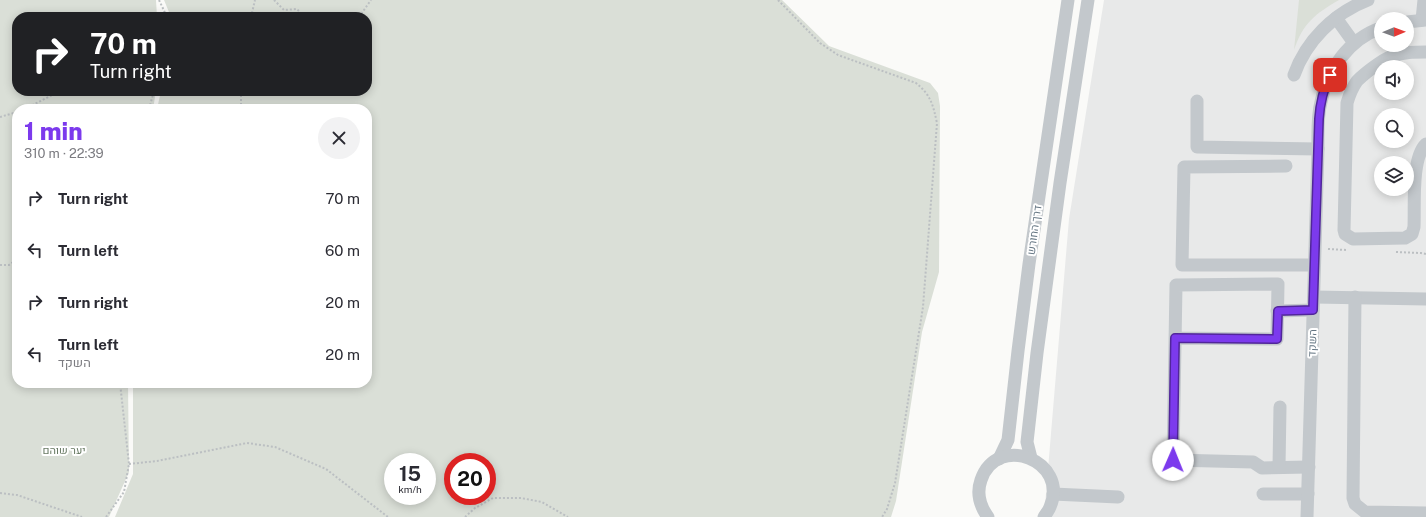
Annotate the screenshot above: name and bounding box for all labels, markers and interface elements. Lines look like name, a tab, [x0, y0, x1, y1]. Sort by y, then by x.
north arrow	[1374, 12, 1414, 52]
map controls	[1374, 12, 1414, 196]
text: 70 m	[90, 27, 157, 60]
icon: right	[24, 28, 76, 80]
pin	[1313, 58, 1347, 92]
button: sound	[1374, 60, 1414, 100]
text: Turn right	[90, 61, 172, 82]
icon: arrive	[1319, 64, 1341, 86]
button: search	[1374, 108, 1414, 148]
text: 1 min	[24, 117, 83, 145]
button: close	[318, 117, 360, 159]
text: 310 m · 22:39	[24, 146, 104, 161]
button: layers	[1374, 156, 1414, 196]
icon: right	[24, 187, 46, 209]
text: Turn right	[58, 190, 128, 207]
text: 70 m	[325, 190, 360, 207]
street label: דרך החורש	[1025, 204, 1043, 255]
icon: left	[24, 239, 46, 261]
text: Turn left	[58, 242, 119, 259]
text: 60 m	[325, 242, 360, 259]
icon: right	[24, 291, 46, 313]
text: Turn right	[58, 294, 128, 311]
text: 20 m	[325, 294, 360, 311]
street label: השקד	[1306, 329, 1318, 357]
text: Turn left	[58, 336, 119, 353]
icon: left	[24, 343, 46, 365]
text: 20 m	[325, 346, 360, 363]
text: השקד	[58, 355, 91, 370]
position arrow	[1152, 439, 1194, 481]
park label: יער שוהם	[42, 444, 86, 456]
speed limit sign: 20	[444, 453, 496, 505]
text: 15	[399, 462, 421, 486]
text: km/h	[398, 483, 422, 495]

